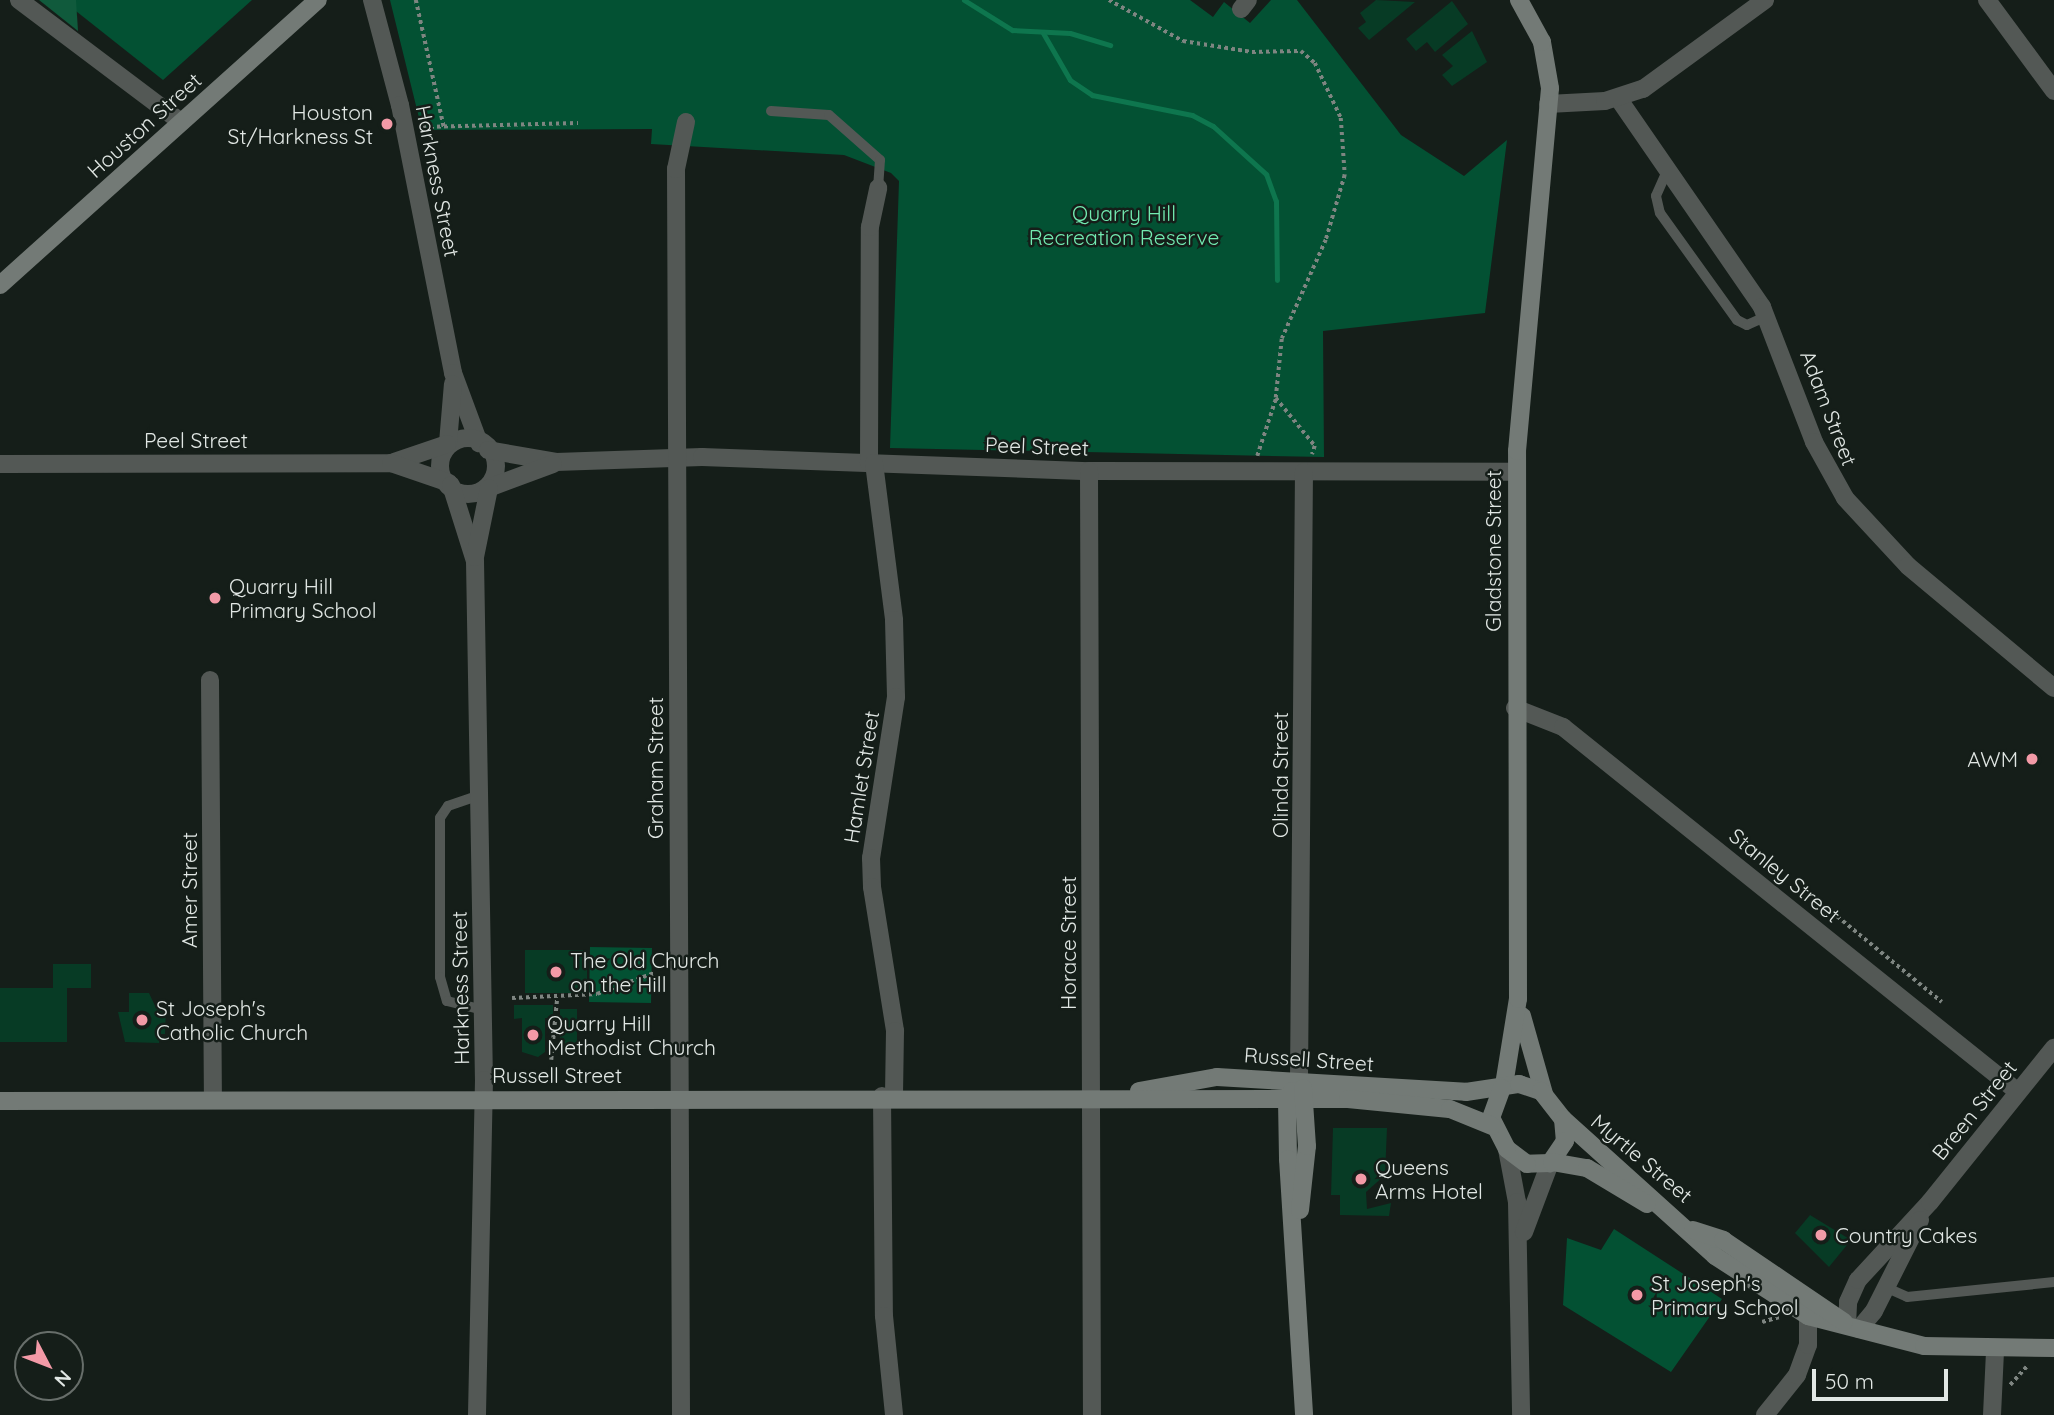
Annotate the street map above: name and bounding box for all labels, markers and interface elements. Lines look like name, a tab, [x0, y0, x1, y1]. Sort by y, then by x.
street label: Houston Street	[82, 67, 206, 183]
place label: Houston St/Harkness St	[228, 99, 373, 149]
street label: Harkness Street	[411, 103, 465, 259]
marker: Houston St/Harkness St	[379, 116, 395, 132]
park label: Quarry Hill Recreation Reserve	[1029, 200, 1219, 250]
street label: Adam Street	[1795, 347, 1863, 469]
street label: Peel Street	[144, 427, 248, 453]
street label: Peel Street	[985, 432, 1089, 460]
street label: Gladstone Street	[1480, 470, 1506, 632]
place label: Quarry Hill Primary School	[229, 573, 377, 623]
marker: Quarry Hill Primary School	[207, 590, 223, 606]
street label: Graham Street	[642, 697, 668, 839]
street label: Hamlet Street	[838, 709, 884, 845]
street label: Olinda Street	[1267, 712, 1293, 838]
place label: AWM	[1967, 746, 2018, 772]
marker: AWM	[2024, 751, 2040, 767]
street label: Stanley Street	[1725, 823, 1845, 927]
street label: Amer Street	[176, 832, 202, 948]
street label: Horace Street	[1055, 876, 1081, 1010]
street label: Harkness Street	[446, 911, 474, 1065]
place label: The Old Church on the Hill	[570, 947, 719, 997]
marker: The Old Church on the Hill	[548, 964, 564, 980]
place label: St Joseph's Catholic Church	[156, 995, 308, 1045]
place label: Quarry Hill Methodist Church	[547, 1010, 716, 1060]
marker: St Joseph's Catholic Church	[134, 1012, 150, 1028]
marker: Quarry Hill Methodist Church	[525, 1027, 541, 1043]
street label: Russell Street	[1243, 1042, 1375, 1076]
street label: Breen Street	[1926, 1055, 2022, 1165]
street label: Russell Street	[492, 1062, 622, 1088]
street label: Myrtle Street	[1586, 1108, 1698, 1208]
place label: Queens Arms Hotel	[1375, 1154, 1483, 1204]
marker: Queens Arms Hotel	[1353, 1171, 1369, 1187]
place label: Country Cakes	[1835, 1222, 1977, 1248]
marker: Country Cakes	[1813, 1227, 1829, 1243]
place label: St Joseph's Primary School	[1651, 1270, 1799, 1320]
marker: St Joseph's Primary School	[1629, 1287, 1645, 1303]
north arrow	[14, 1331, 84, 1401]
scale bar	[1816, 1356, 1952, 1400]
text: N	[50, 1365, 77, 1392]
text: 50 m	[1825, 1368, 1874, 1394]

